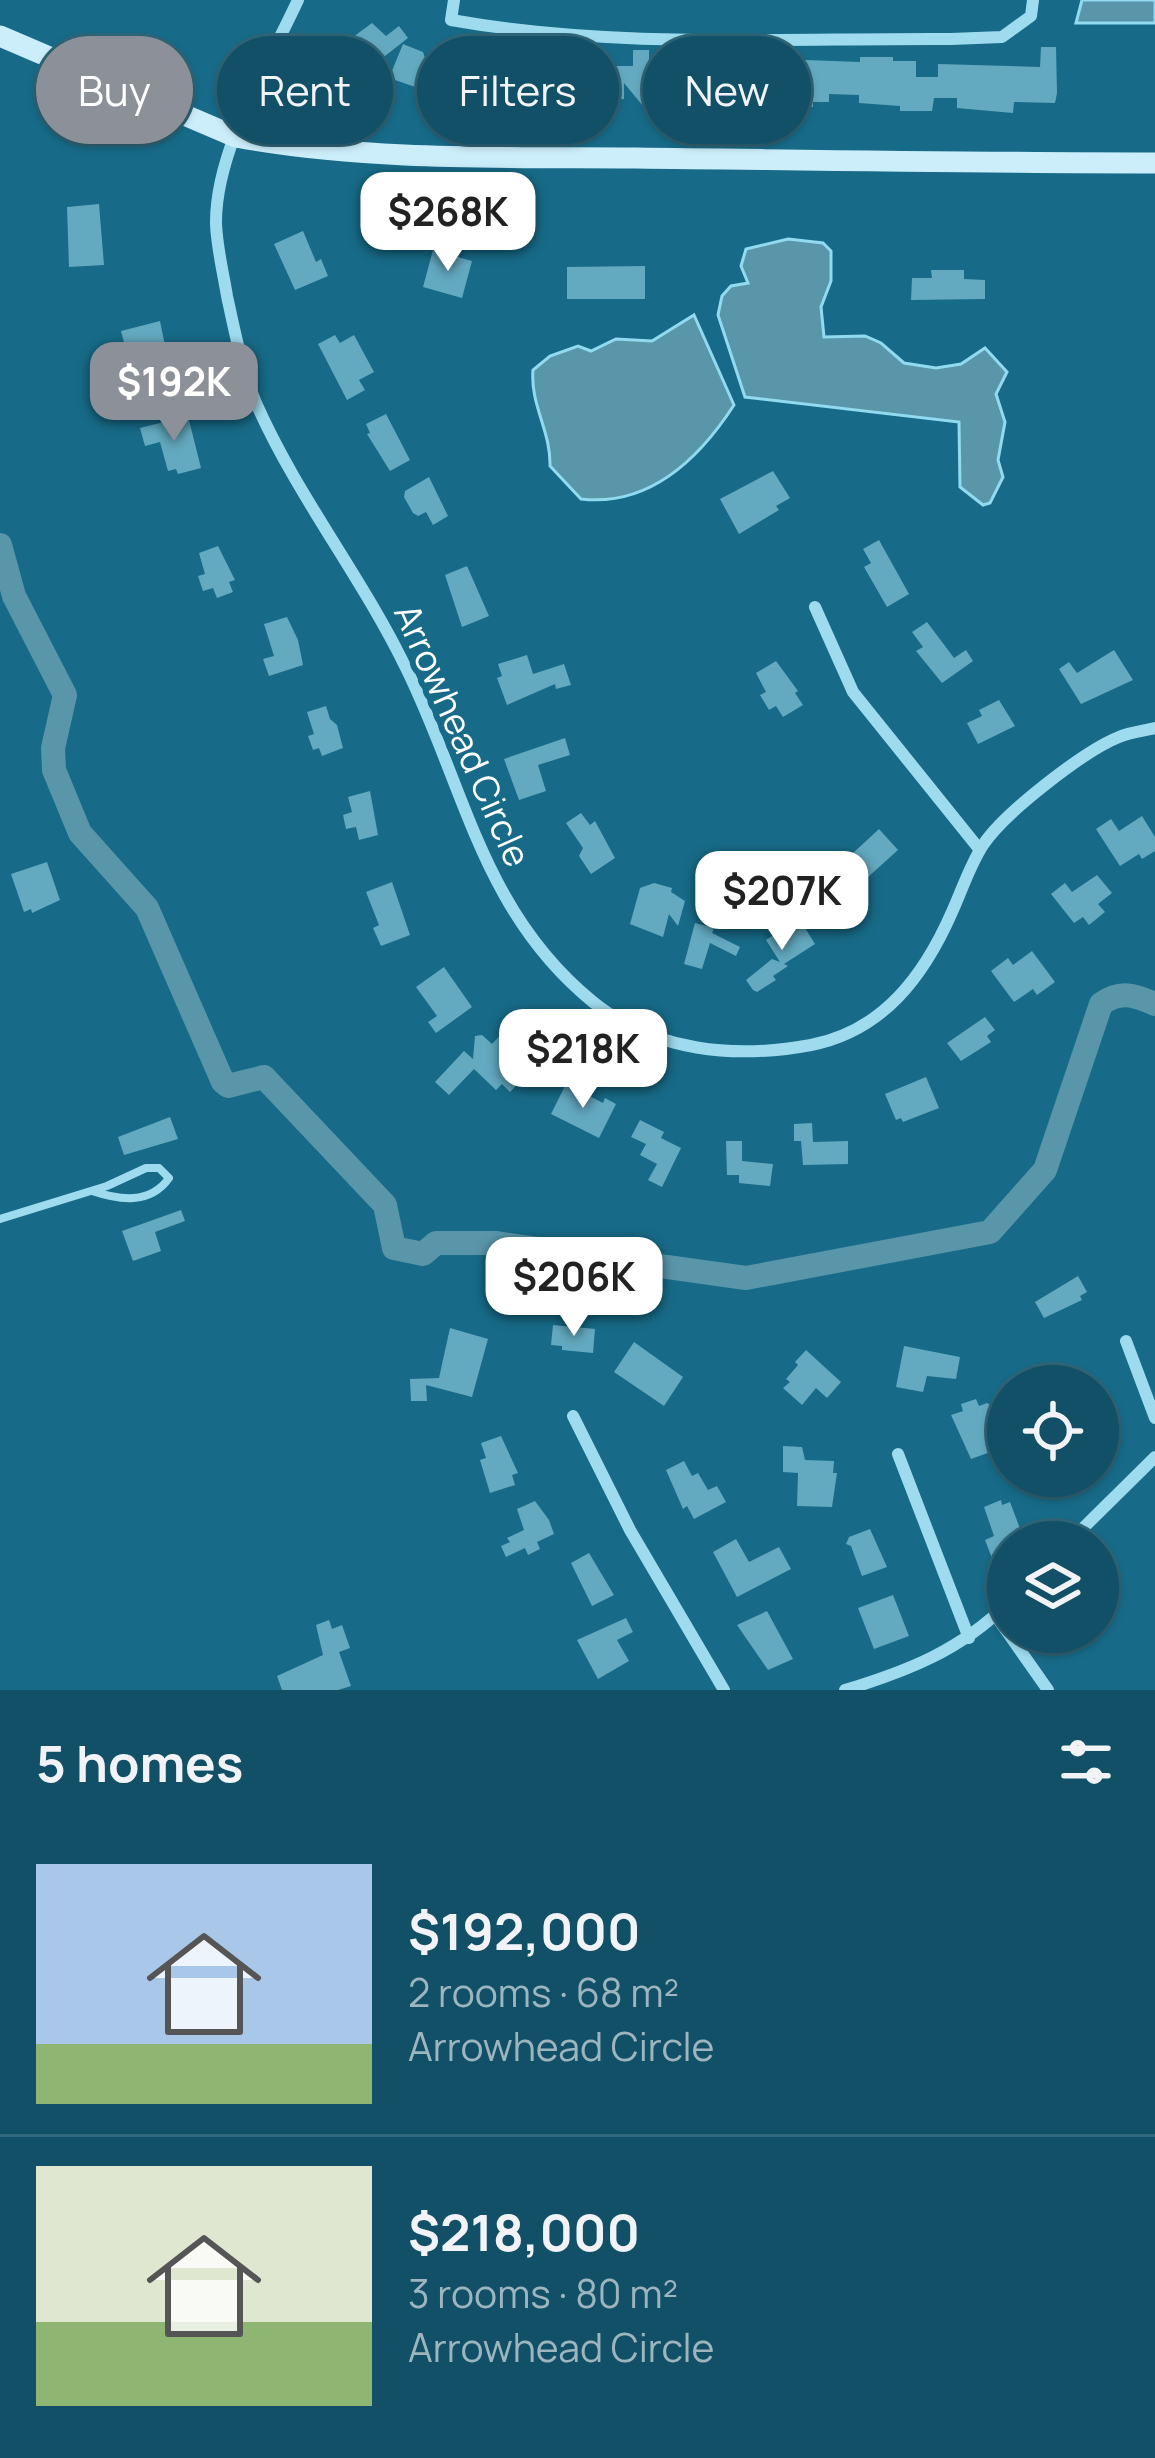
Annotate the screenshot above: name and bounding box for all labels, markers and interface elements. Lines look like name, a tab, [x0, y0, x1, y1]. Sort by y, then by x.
chip: Buy	[36, 36, 193, 144]
chip: Rent	[217, 36, 393, 144]
chip: Filters	[417, 36, 619, 144]
chip: New	[643, 36, 811, 144]
pin: $268K	[364, 172, 532, 274]
text: $268K	[387, 184, 509, 238]
pin: $192K	[90, 342, 258, 444]
text: $192K	[117, 354, 231, 408]
street label: Arrowhead Circle	[383, 596, 543, 874]
pin: $207K	[698, 851, 866, 953]
text: $207K	[722, 863, 842, 917]
pin: $218K	[499, 1009, 667, 1111]
text: $218K	[526, 1021, 640, 1075]
pin: $206K	[490, 1237, 658, 1339]
text: $206K	[513, 1249, 635, 1303]
map controls	[987, 1365, 1119, 1653]
button: locate	[987, 1365, 1119, 1497]
button: layers	[987, 1521, 1119, 1653]
text: 5 homes	[36, 1728, 243, 1797]
icon: filters	[1053, 1729, 1119, 1795]
text: $192,000	[408, 1896, 641, 1965]
icon: home	[132, 1912, 276, 2056]
text: 2 rooms · 68 m²	[408, 1965, 679, 2019]
text: Arrowhead Circle	[408, 2019, 714, 2073]
text: $218,000	[408, 2197, 640, 2266]
icon: home	[132, 2214, 276, 2358]
text: 3 rooms · 80 m²	[408, 2266, 678, 2320]
text: Arrowhead Circle	[408, 2320, 714, 2374]

